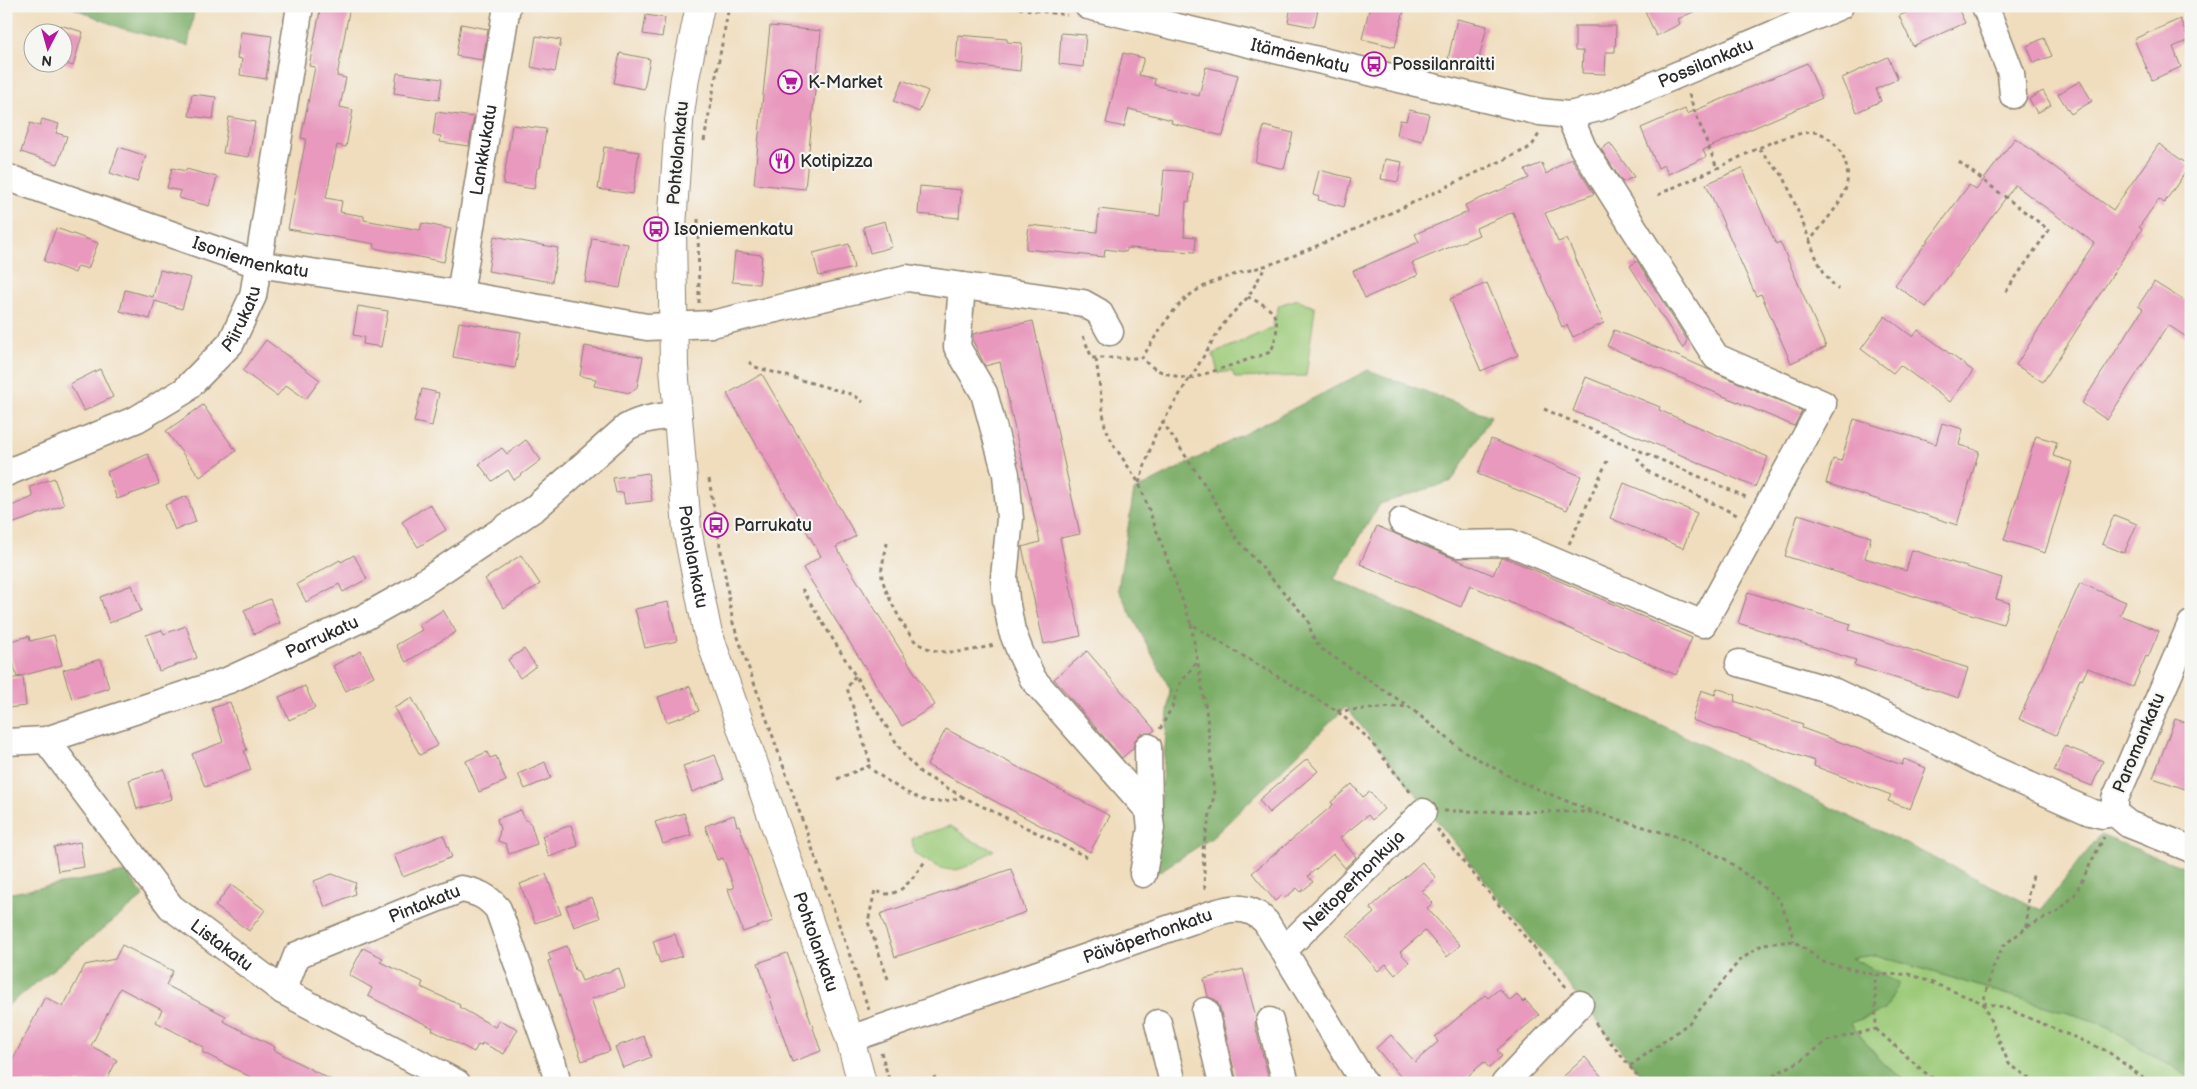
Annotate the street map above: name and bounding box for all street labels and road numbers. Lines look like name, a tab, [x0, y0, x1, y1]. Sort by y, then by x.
street label: Possilankatu	[1655, 33, 1756, 92]
street label: Itämäenkatu	[1249, 34, 1352, 78]
street label: Pohtolankatu	[663, 100, 693, 206]
street label: Lankkukatu	[466, 103, 501, 197]
street label: Isoniemenkatu	[190, 232, 310, 282]
street label: Piirukatu	[217, 285, 265, 357]
street label: Pohtolankatu	[675, 504, 713, 610]
street label: Parrukatu	[282, 611, 362, 663]
street label: Paromankatu	[2109, 690, 2169, 796]
street label: Neitoperhonkuja	[1298, 826, 1409, 936]
street label: Pintakatu	[386, 880, 463, 927]
street label: Pohtolankatu	[789, 889, 843, 995]
street label: Päiväperhonkatu	[1080, 904, 1215, 968]
street label: Listakatu	[186, 915, 257, 975]

